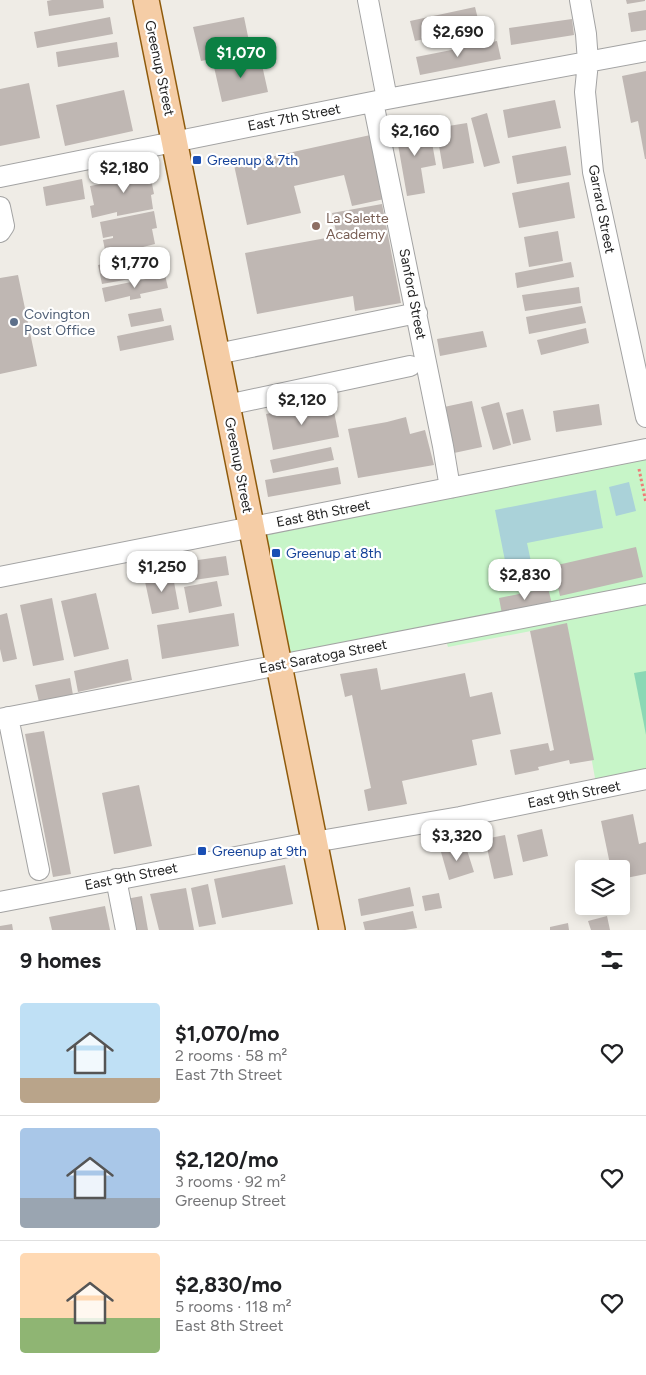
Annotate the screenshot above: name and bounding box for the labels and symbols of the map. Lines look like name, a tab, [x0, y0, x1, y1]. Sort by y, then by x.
pin: $2,690	[417, 15, 499, 58]
street label: Greenup Street	[141, 19, 178, 117]
pin: $1,070	[200, 36, 282, 79]
street label: East 7th Street	[246, 100, 342, 135]
pin: $2,160	[374, 114, 456, 157]
pin: $2,180	[83, 152, 165, 194]
place label: Greenup & 7th	[207, 152, 298, 169]
marker: Greenup & 7th	[191, 154, 203, 166]
street label: Garrard Street	[585, 163, 618, 255]
place label: La Salette Academy	[326, 210, 389, 243]
marker: La Salette Academy	[310, 220, 322, 232]
pin: $1,770	[94, 246, 176, 289]
street label: Sanford Street	[395, 247, 430, 341]
place label: Covington Post Office	[24, 306, 95, 339]
marker: Covington Post Office	[8, 316, 20, 328]
pin: $2,120	[261, 384, 343, 426]
street label: Greenup Street	[221, 416, 256, 514]
street label: East 8th Street	[275, 496, 371, 531]
place label: Greenup at 8th	[286, 545, 382, 562]
marker: Greenup at 8th	[270, 547, 282, 559]
pin: $1,250	[121, 550, 203, 593]
pin: $2,830	[484, 558, 566, 601]
street label: East Saratoga Street	[258, 636, 388, 677]
street label: East 9th Street	[526, 777, 622, 812]
pin: $3,320	[416, 820, 498, 862]
place label: Greenup at 9th	[212, 843, 307, 860]
marker: Greenup at 9th	[196, 845, 208, 857]
street label: East 9th Street	[83, 859, 179, 894]

